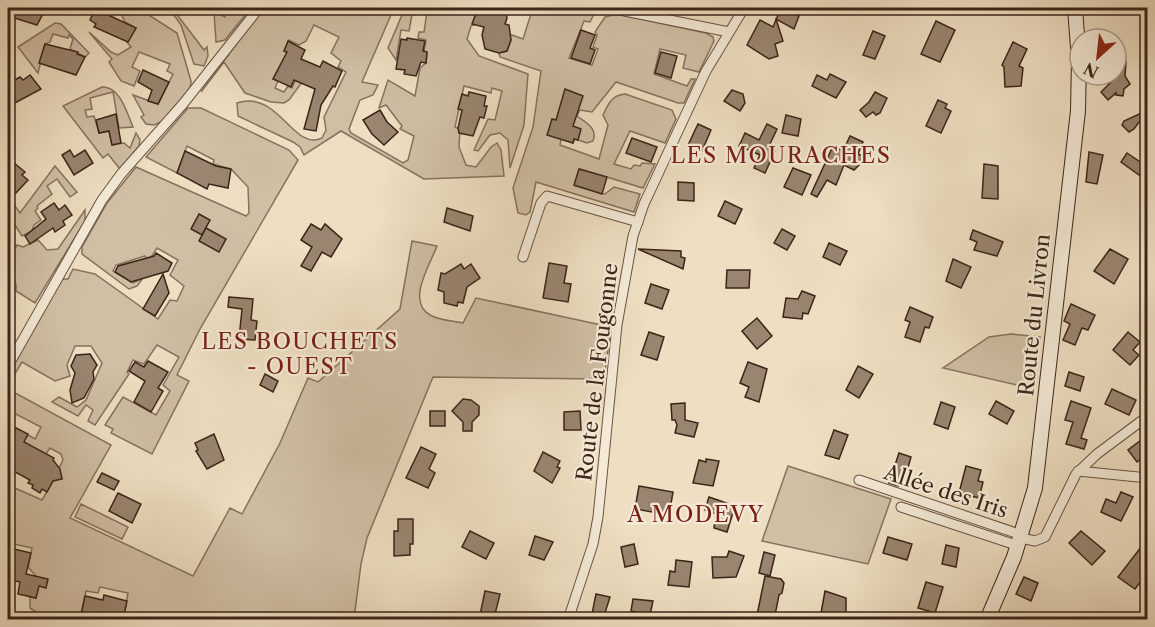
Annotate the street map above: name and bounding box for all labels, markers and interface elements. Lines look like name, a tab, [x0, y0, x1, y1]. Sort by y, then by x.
north arrow	[1068, 27, 1128, 87]
text: N	[1080, 58, 1102, 82]
district label: LES MOURACHES	[670, 142, 892, 169]
street label: Route du Livron	[1013, 233, 1055, 397]
street label: Route de la Fougonne	[571, 262, 623, 482]
district label: LES BOUCHETS - OUEST	[201, 328, 399, 380]
street label: Allée des Iris	[880, 459, 1011, 523]
district label: A MODEVY	[626, 501, 765, 528]

